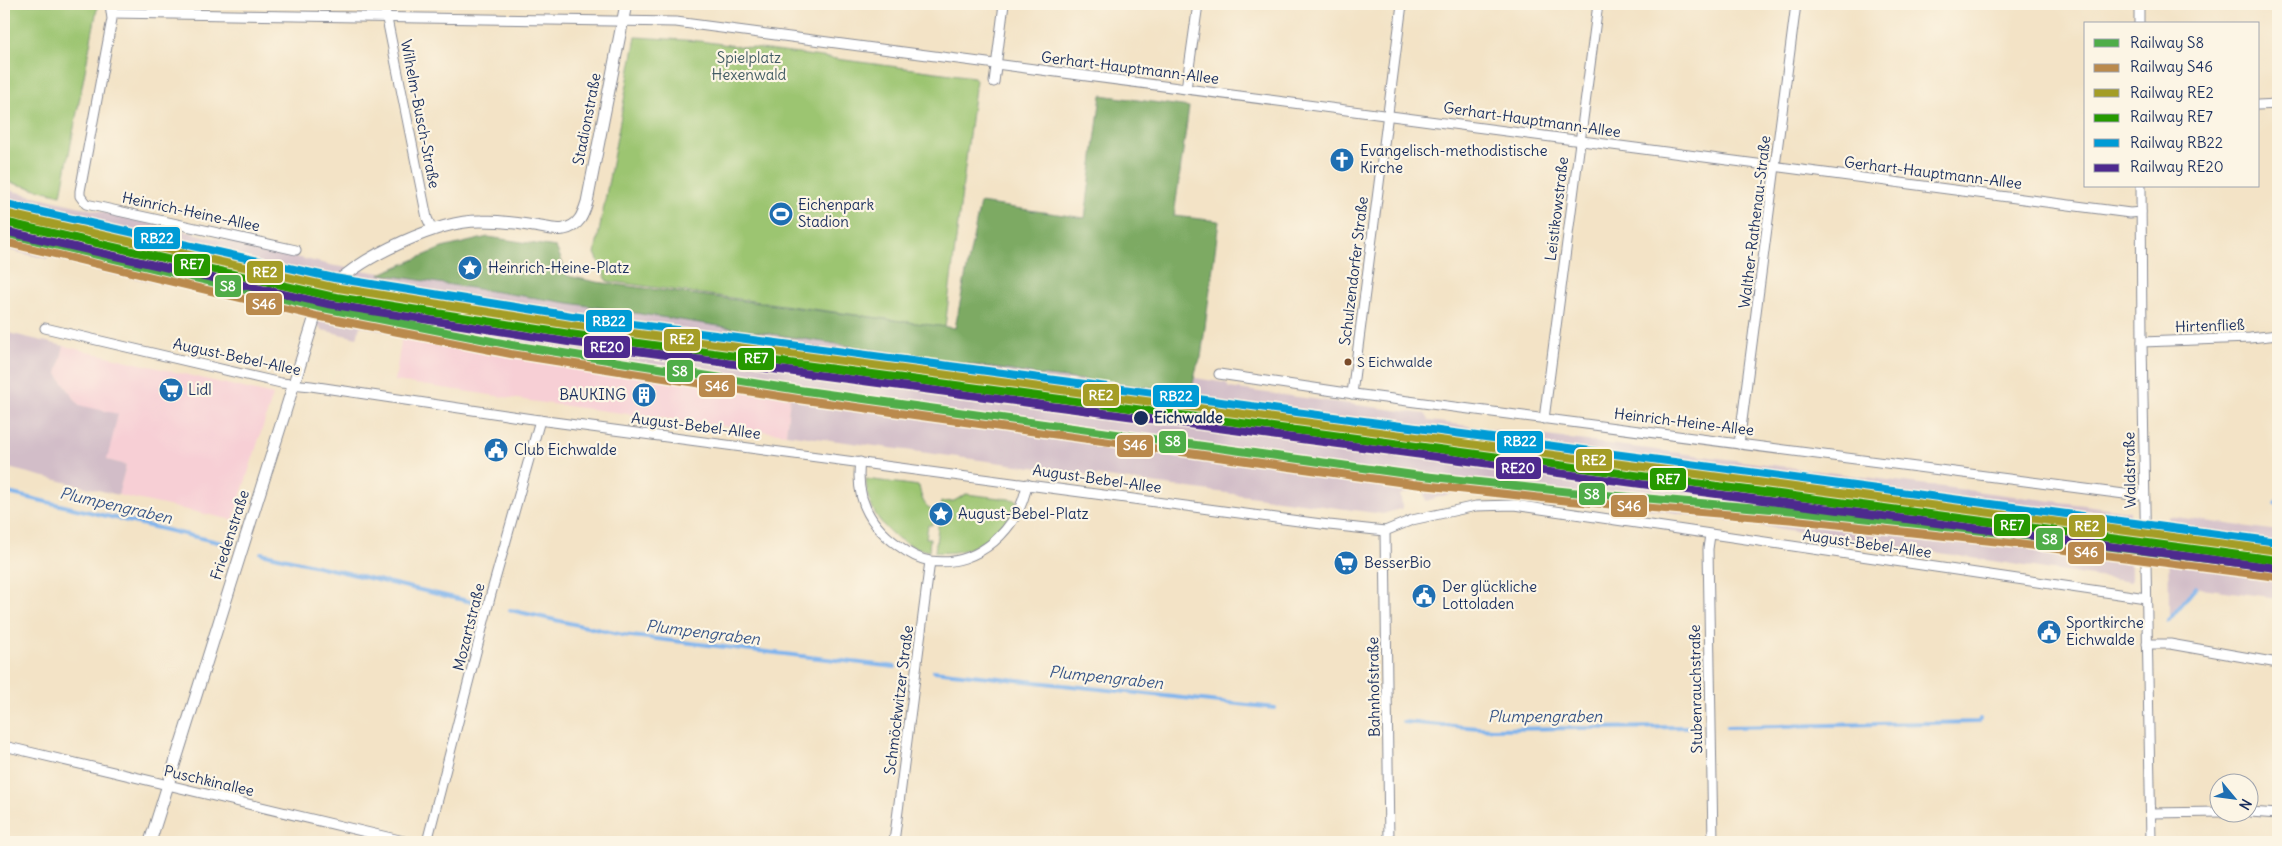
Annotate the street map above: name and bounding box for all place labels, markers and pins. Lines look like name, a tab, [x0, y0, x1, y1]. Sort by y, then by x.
place label: Evangelisch-methodistische Kirche	[1360, 141, 1548, 177]
church icon: Evangelisch-methodistische Kirche	[1329, 147, 1355, 173]
place label: Eichenpark Stadion	[798, 195, 874, 231]
sports icon: Eichenpark Stadion	[768, 201, 794, 227]
place icon: Heinrich-Heine-Platz	[457, 255, 483, 281]
place label: Heinrich-Heine-Platz	[488, 258, 629, 277]
place label: S Eichwalde	[1357, 353, 1432, 371]
marker: S Eichwalde	[1343, 357, 1353, 367]
supermarket icon: Lidl	[158, 377, 184, 403]
place label: Lidl	[188, 380, 212, 399]
building icon: BAUKING	[631, 382, 657, 408]
place label: BAUKING	[559, 385, 626, 404]
place label: Eichwalde	[1154, 408, 1223, 427]
marker: Eichwalde	[1132, 409, 1150, 427]
public building icon: Club Eichwalde	[483, 437, 509, 463]
place label: Club Eichwalde	[514, 440, 617, 459]
place icon: August-Bebel-Platz	[928, 501, 954, 527]
place label: August-Bebel-Platz	[958, 504, 1089, 523]
supermarket icon: BesserBio	[1333, 550, 1359, 576]
place label: BesserBio	[1364, 553, 1431, 572]
place label: Der glückliche Lottoladen	[1442, 577, 1537, 613]
public building icon: Der glückliche Lottoladen	[1411, 583, 1437, 609]
place label: Sportkirche Eichwalde	[2066, 613, 2144, 649]
public building icon: Sportkirche Eichwalde	[2036, 619, 2062, 645]

